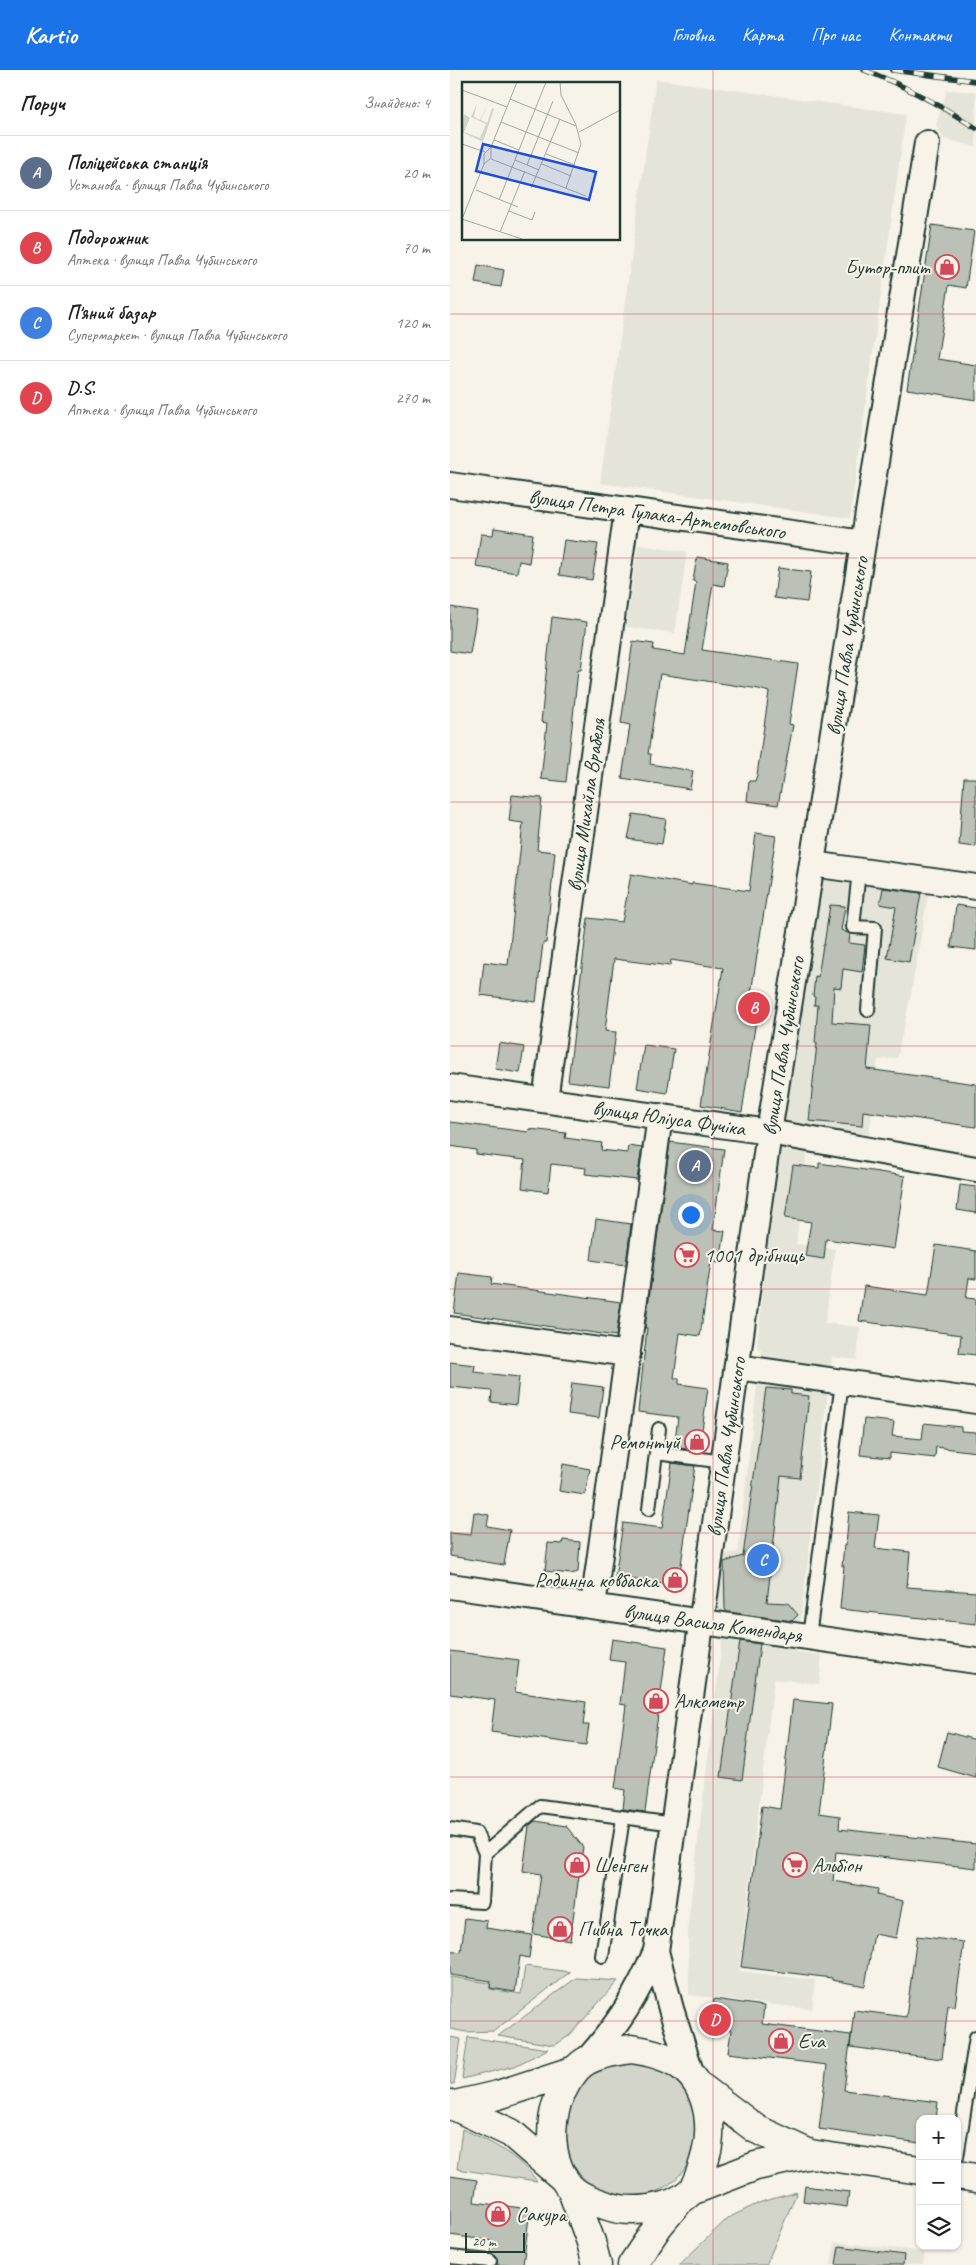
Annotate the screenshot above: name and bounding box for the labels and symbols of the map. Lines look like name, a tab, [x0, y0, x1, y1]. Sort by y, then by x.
inset map	[462, 82, 620, 240]
place label: Бутор-плит	[845, 254, 931, 280]
shop icon: Бутор-плит	[934, 254, 960, 280]
street label: вулиця Петра Гулака-Артемовського	[527, 483, 788, 545]
street label: вулиця Павла Чубинського	[820, 553, 874, 737]
street label: вулиця Михайла Врабеля	[561, 715, 611, 893]
street label: вулиця Павла Чубинського	[756, 953, 810, 1137]
pin: B	[738, 989, 770, 1027]
street label: вулиця Юліуса Фучіка	[591, 1094, 749, 1142]
pin: A	[679, 1147, 711, 1185]
your location	[678, 1202, 704, 1228]
supermarket icon: 1001 дрібниць	[674, 1242, 700, 1268]
place label: 1001 дрібниць	[704, 1242, 805, 1268]
street label: вулиця Павла Чубинського	[701, 1354, 752, 1538]
place label: Ремонтуй	[609, 1429, 681, 1455]
shop icon: Ремонтуй	[684, 1429, 710, 1455]
pin: C	[747, 1541, 779, 1579]
place label: Родинна ковбаска	[535, 1567, 660, 1593]
shop icon: Родинна ковбаска	[662, 1567, 688, 1593]
street label: вулиця Василя Комендаря	[622, 1598, 805, 1649]
shop icon: Алкометр	[643, 1688, 669, 1714]
place label: Алкометр	[674, 1688, 745, 1714]
shop icon: Шенген	[564, 1852, 590, 1878]
place label: Шенген	[594, 1852, 649, 1878]
supermarket icon: Альбіон	[782, 1852, 808, 1878]
place label: Альбіон	[812, 1852, 863, 1878]
shop icon: Пивна Точка	[547, 1916, 573, 1942]
place label: Пивна Точка	[578, 1916, 669, 1942]
pin: D	[699, 2001, 731, 2039]
shop icon: Eva	[768, 2028, 794, 2054]
place label: Eva	[798, 2028, 827, 2054]
shop icon: Сакура	[485, 2201, 511, 2227]
place label: Сакура	[516, 2201, 569, 2227]
scale bar	[465, 2230, 525, 2253]

